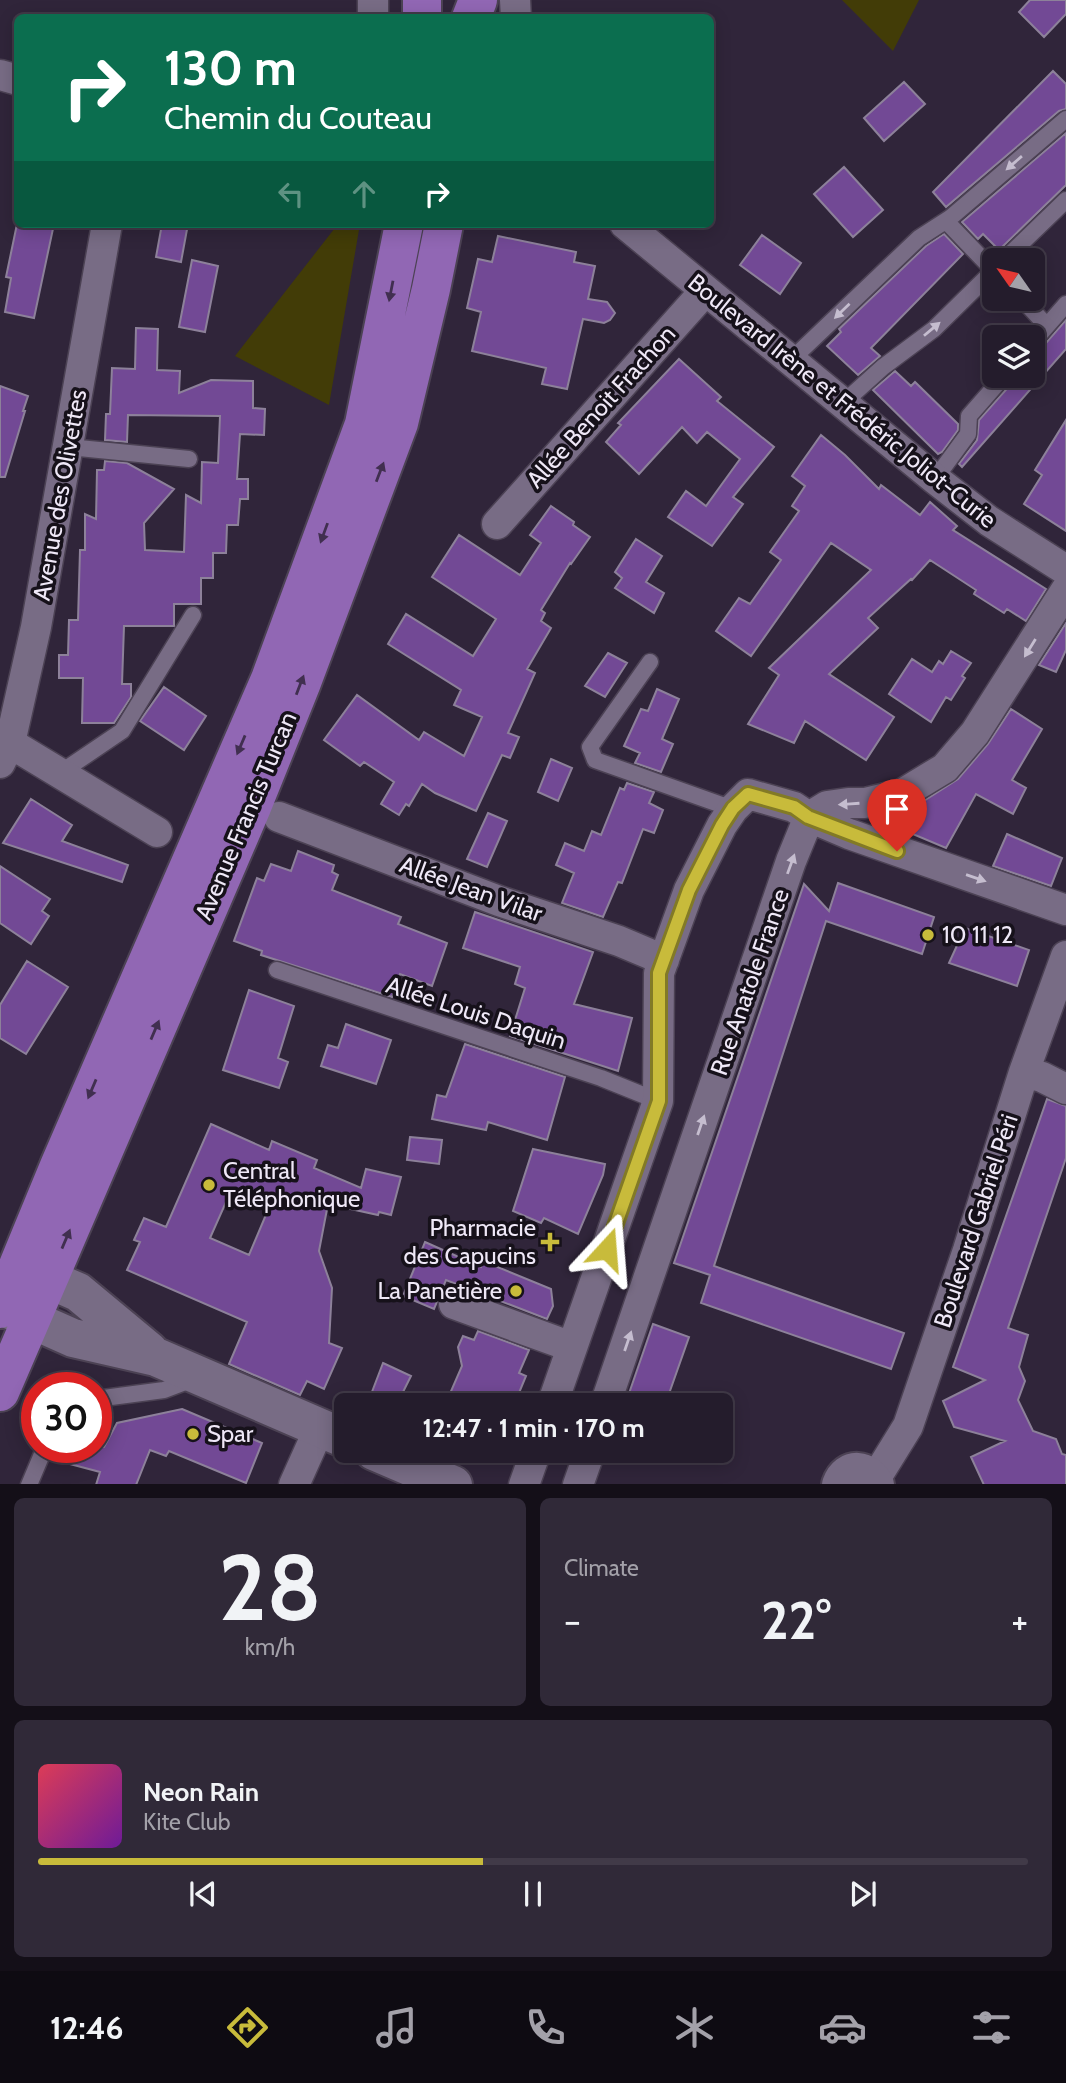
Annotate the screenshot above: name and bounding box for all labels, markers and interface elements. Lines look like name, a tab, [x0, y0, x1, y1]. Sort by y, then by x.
text: 130 m	[164, 38, 297, 97]
icon: right	[49, 42, 140, 133]
text: Chemin du Couteau	[164, 98, 432, 137]
one-way arrow	[1006, 155, 1023, 170]
icon: left	[272, 175, 310, 213]
icon: ahead	[345, 175, 383, 213]
icon: right	[418, 175, 456, 213]
north arrow	[982, 248, 1045, 312]
map controls	[982, 248, 1045, 388]
street label: Boulevard Irène et Frédéric Joliot-Curie	[682, 267, 1002, 534]
one-way arrow	[386, 280, 397, 302]
one-way arrow	[834, 303, 851, 319]
street label: Allée Benoit Frachon	[520, 319, 681, 494]
one-way arrow	[923, 321, 941, 337]
button: layers	[982, 325, 1045, 388]
street label: Avenue des Olivettes	[27, 387, 92, 603]
one-way arrow	[375, 462, 386, 483]
one-way arrow	[318, 522, 329, 543]
one-way arrow	[1024, 639, 1036, 658]
one-way arrow	[295, 675, 306, 696]
street label: Avenue Francis Turcan	[189, 707, 302, 924]
one-way arrow	[235, 735, 247, 755]
pin	[867, 779, 927, 851]
icon: arrive	[878, 790, 916, 828]
one-way arrow	[837, 799, 859, 810]
street label: Allée Jean Vilar	[396, 849, 547, 928]
one-way arrow	[786, 853, 797, 874]
one-way arrow	[965, 873, 986, 884]
street label: Rue Anatole France	[704, 885, 795, 1079]
place label: 10 11 12	[942, 920, 1013, 949]
marker: 10 11 12	[920, 927, 936, 943]
street label: Allée Louis Daquin	[383, 970, 570, 1055]
one-way arrow	[150, 1020, 161, 1041]
one-way arrow	[87, 1078, 98, 1099]
street label: Boulevard Gabriel Péri	[927, 1111, 1024, 1331]
one-way arrow	[696, 1115, 707, 1136]
place label: Central Téléphonique	[223, 1156, 360, 1213]
marker: Central Téléphonique	[201, 1177, 217, 1193]
position arrow	[570, 1212, 644, 1286]
place label: Pharmacie des Capucins	[403, 1213, 536, 1270]
one-way arrow	[60, 1229, 71, 1250]
marker: Pharmacie des Capucins	[542, 1234, 558, 1250]
place label: La Panetière	[377, 1276, 502, 1305]
marker: La Panetière	[508, 1283, 524, 1299]
one-way arrow	[623, 1330, 633, 1351]
speed limit sign: 30	[21, 1372, 112, 1463]
text: 12:47 · 1 min · 170 m	[422, 1412, 645, 1444]
place label: Spar	[207, 1419, 254, 1448]
marker: Spar	[185, 1426, 201, 1442]
text: 28	[218, 1532, 322, 1643]
text: Climate	[564, 1554, 639, 1582]
text: 22°	[761, 1589, 831, 1652]
text: −	[564, 1597, 581, 1644]
text: +	[1011, 1597, 1028, 1644]
text: km/h	[245, 1633, 295, 1661]
text: Neon Rain	[143, 1776, 259, 1808]
text: Kite Club	[143, 1808, 230, 1836]
icon: previous	[184, 1875, 222, 1913]
icon: pause	[514, 1875, 552, 1913]
icon: next	[844, 1875, 882, 1913]
icon: directions	[223, 2003, 272, 2052]
icon: music	[372, 2003, 421, 2052]
icon: phone	[521, 2003, 570, 2052]
icon: climate	[670, 2003, 719, 2052]
icon: car	[818, 2003, 867, 2052]
icon: filters	[967, 2003, 1016, 2052]
text: 12:46	[50, 2008, 124, 2047]

